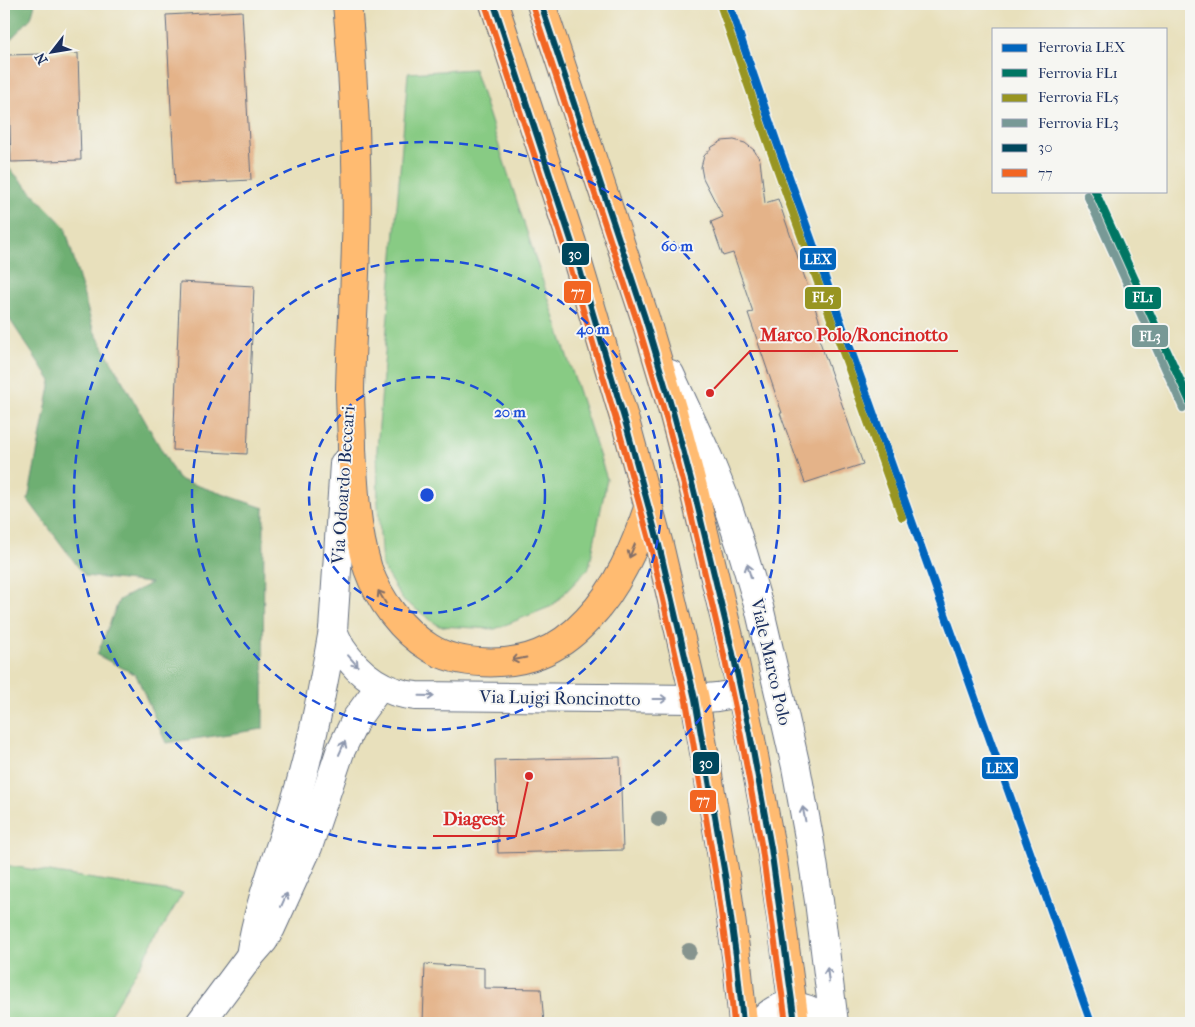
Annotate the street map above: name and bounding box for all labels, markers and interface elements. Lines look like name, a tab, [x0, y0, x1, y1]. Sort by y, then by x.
north arrow	[28, 28, 78, 78]
legend	[992, 28, 1168, 192]
text: Ferrovia LEX	[1038, 38, 1126, 56]
text: N	[31, 49, 51, 67]
text: Ferrovia FL1	[1038, 64, 1118, 82]
text: Ferrovia FL5	[1038, 88, 1119, 106]
text: Ferrovia FL3	[1038, 114, 1119, 132]
text: 30	[1038, 138, 1052, 156]
text: 77	[1038, 164, 1052, 182]
text: 60 m	[661, 237, 694, 255]
line badge: 30	[561, 242, 590, 266]
text: 30	[568, 246, 582, 263]
line badge: LEX	[799, 247, 837, 271]
text: LEX	[804, 251, 833, 268]
line badge: 77	[563, 280, 592, 304]
text: 77	[570, 284, 585, 301]
line badge: FL5	[804, 286, 842, 310]
line badge: FL1	[1124, 286, 1162, 310]
text: FL5	[811, 289, 834, 306]
text: FL1	[1132, 289, 1153, 306]
callout: Marco Polo/Roncinotto	[750, 317, 958, 351]
text: 40 m	[576, 320, 610, 338]
text: Marco Polo/Roncinotto	[759, 324, 948, 346]
line badge: FL3	[1131, 324, 1169, 348]
text: FL3	[1138, 328, 1161, 345]
text: 20 m	[494, 403, 526, 421]
street label: Via Odoardo Beccari	[327, 404, 360, 566]
centre of rings	[418, 486, 436, 504]
one-way arrow	[627, 543, 637, 558]
one-way arrow	[743, 563, 753, 579]
one-way arrow	[376, 591, 386, 605]
street label: Viale Marco Polo	[745, 596, 795, 728]
one-way arrow	[347, 655, 358, 668]
one-way arrow	[512, 655, 528, 665]
street label: Via Luigi Roncinotto	[478, 687, 641, 710]
one-way arrow	[419, 691, 435, 701]
one-way arrow	[652, 694, 668, 704]
one-way arrow	[338, 741, 348, 756]
line badge: 30	[692, 751, 720, 775]
text: 30	[699, 755, 713, 772]
line badge: LEX	[981, 756, 1019, 780]
text: LEX	[986, 760, 1015, 777]
line badge: 77	[689, 789, 717, 813]
text: 77	[695, 792, 710, 809]
callout: Diagest	[433, 802, 516, 836]
one-way arrow	[799, 807, 809, 823]
text: Diagest	[443, 808, 505, 830]
one-way arrow	[280, 893, 290, 908]
one-way arrow	[823, 967, 833, 983]

